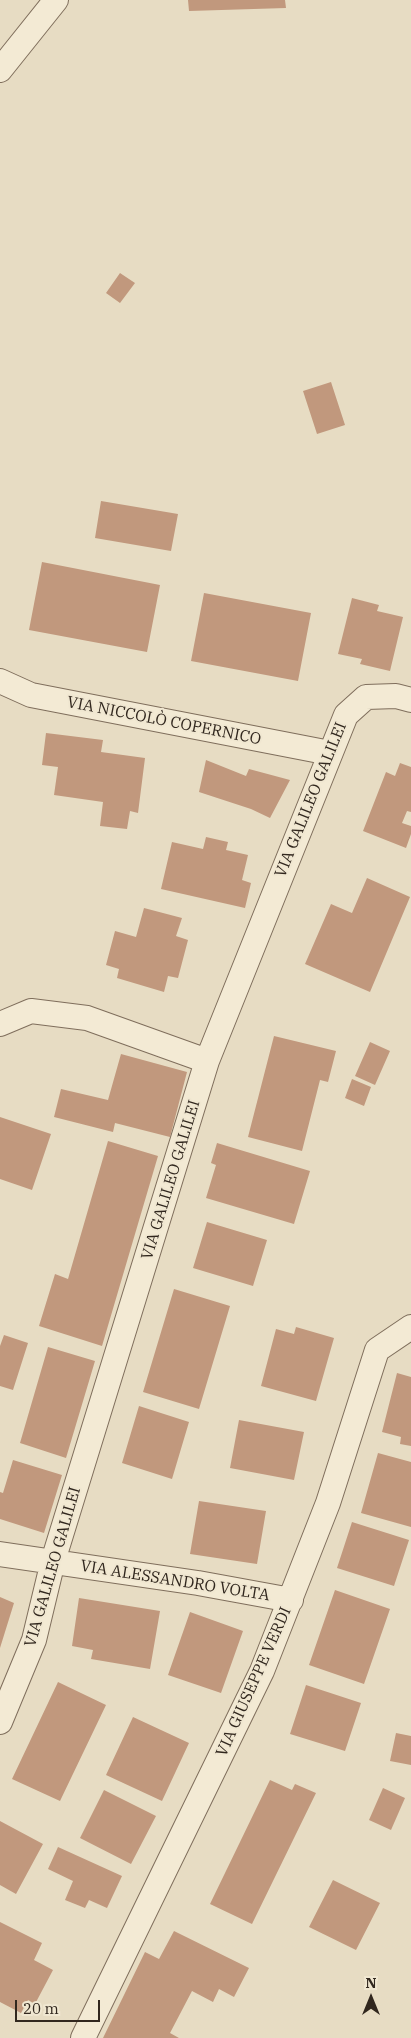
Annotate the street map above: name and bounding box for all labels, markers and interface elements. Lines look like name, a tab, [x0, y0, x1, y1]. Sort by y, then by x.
street label: VIA NICCOLÒ COPERNICO	[65, 693, 263, 749]
street label: VIA GALILEO GALILEI	[271, 720, 351, 880]
street label: VIA GALILEO GALILEI	[138, 1098, 204, 1262]
street label: VIA GALILEO GALILEI	[21, 1485, 85, 1649]
street label: VIA ALESSANDRO VOLTA	[79, 1557, 271, 1605]
street label: VIA GIUSEPPE VERDI	[212, 1604, 296, 1760]
north arrow	[346, 1973, 396, 2023]
text: N	[365, 1974, 377, 1992]
scale bar	[18, 1990, 102, 2022]
text: 20 m	[23, 1999, 59, 2018]

